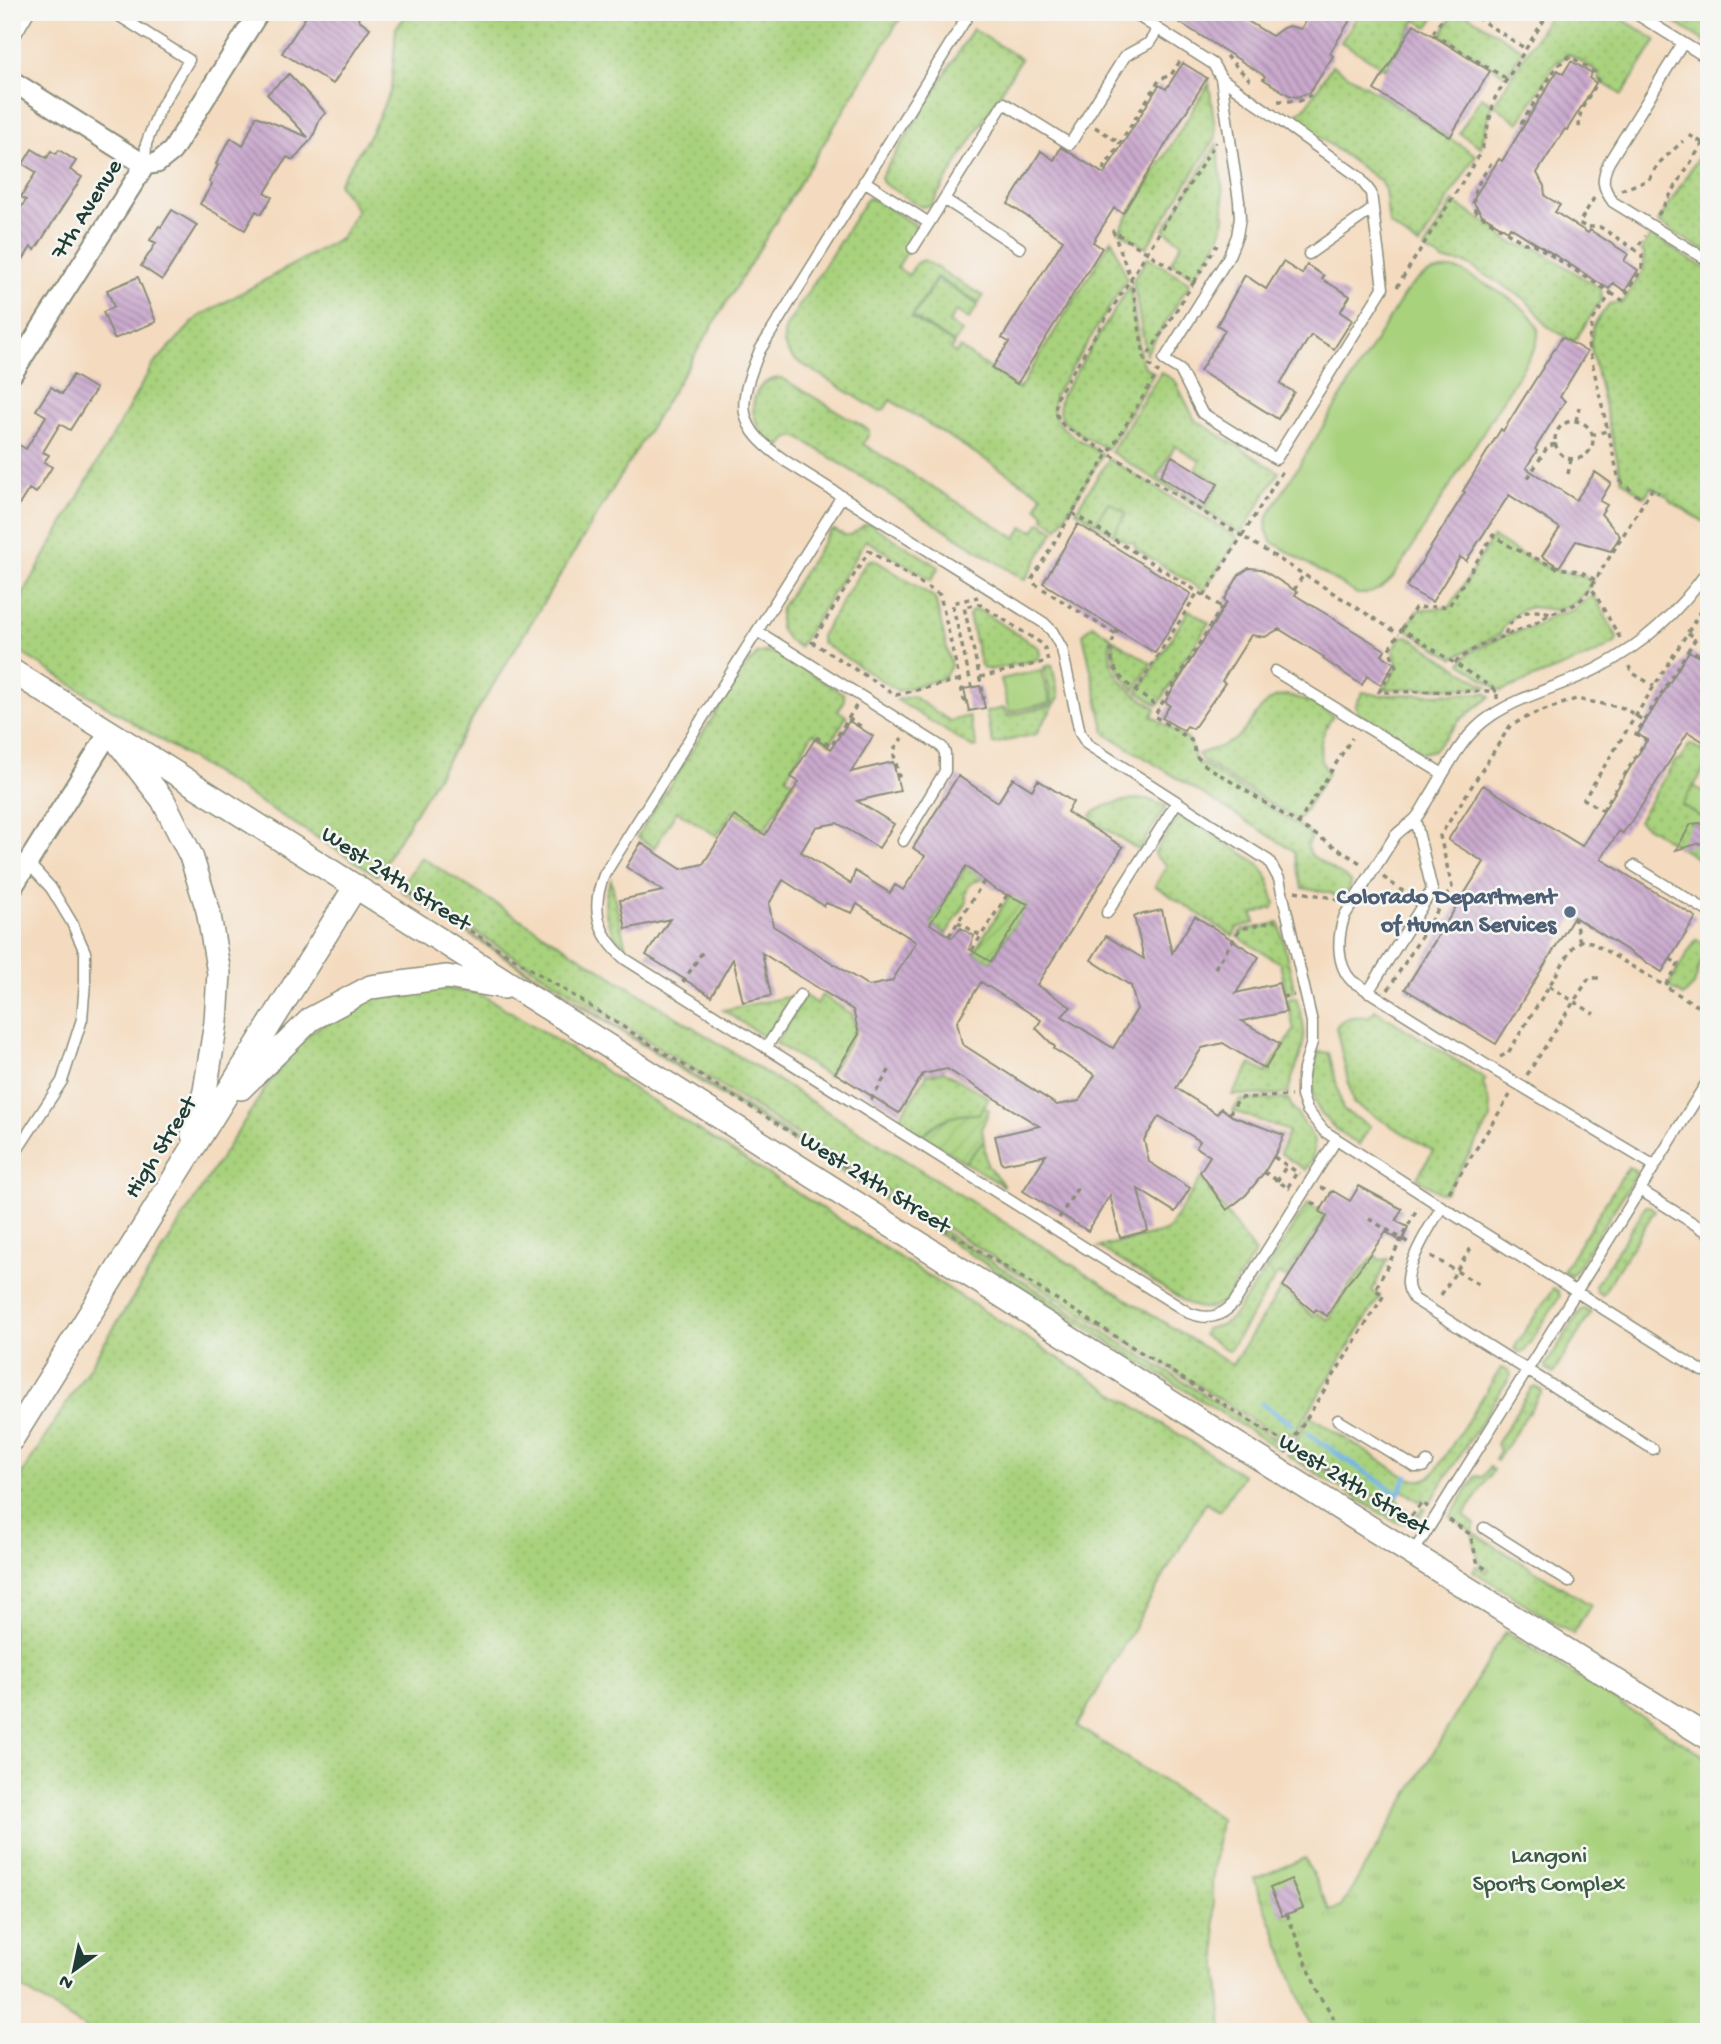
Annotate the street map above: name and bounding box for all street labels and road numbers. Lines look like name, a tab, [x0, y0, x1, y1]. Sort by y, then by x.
street label: 7th Avenue	[45, 154, 131, 266]
street label: West 24th Street	[315, 821, 477, 940]
street label: High Street	[119, 1090, 206, 1204]
street label: West 24th Street	[793, 1126, 957, 1243]
street label: West 24th Street	[1272, 1428, 1436, 1545]

